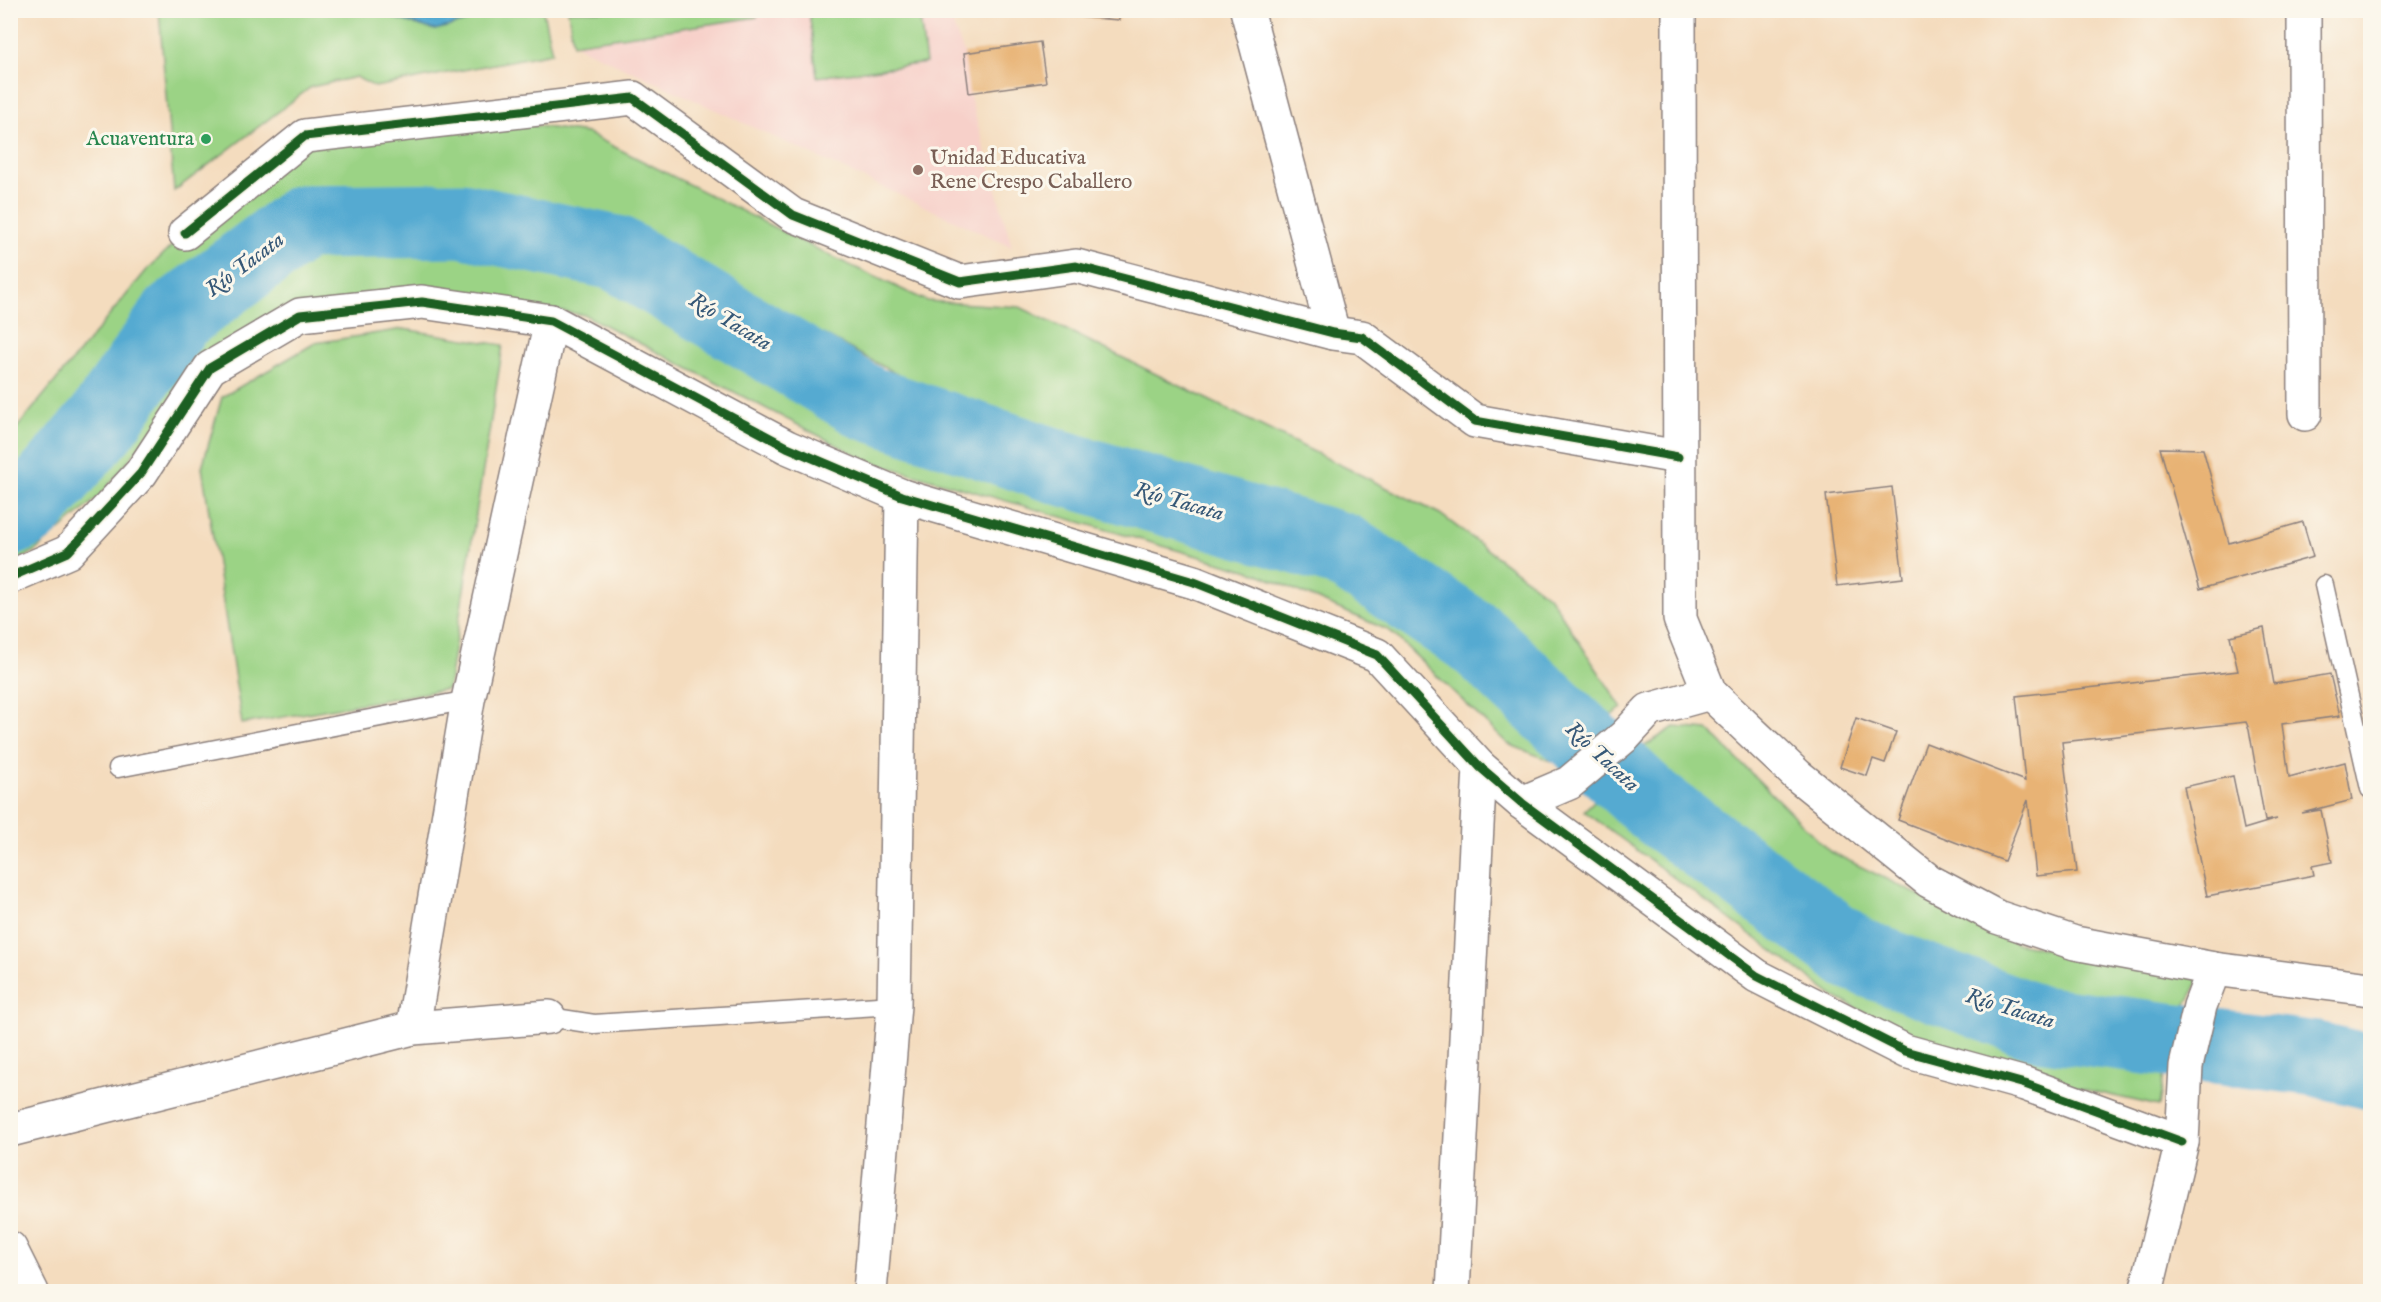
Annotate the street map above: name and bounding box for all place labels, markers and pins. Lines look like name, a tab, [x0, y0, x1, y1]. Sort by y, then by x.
place label: Acuaventura	[85, 126, 195, 153]
marker: Acuaventura	[199, 132, 213, 146]
place label: Unidad Educativa Rene Crespo Caballero	[930, 145, 1132, 196]
marker: Unidad Educativa Rene Crespo Caballero	[911, 163, 925, 177]

